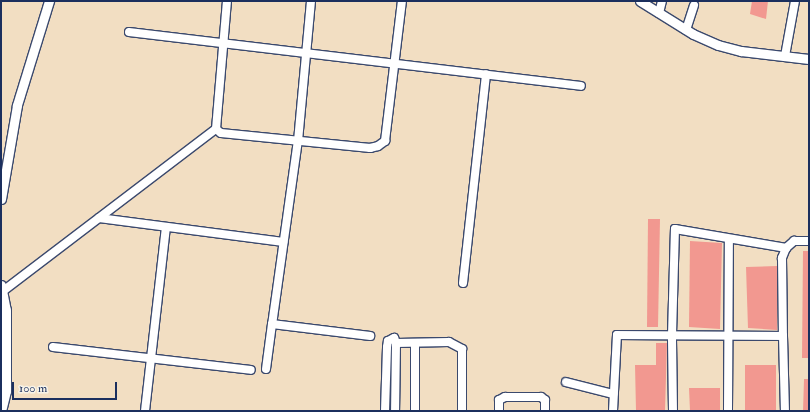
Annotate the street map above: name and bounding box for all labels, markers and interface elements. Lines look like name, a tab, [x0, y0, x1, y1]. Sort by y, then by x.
scale bar	[14, 374, 119, 400]
text: 100 m	[19, 381, 47, 396]

